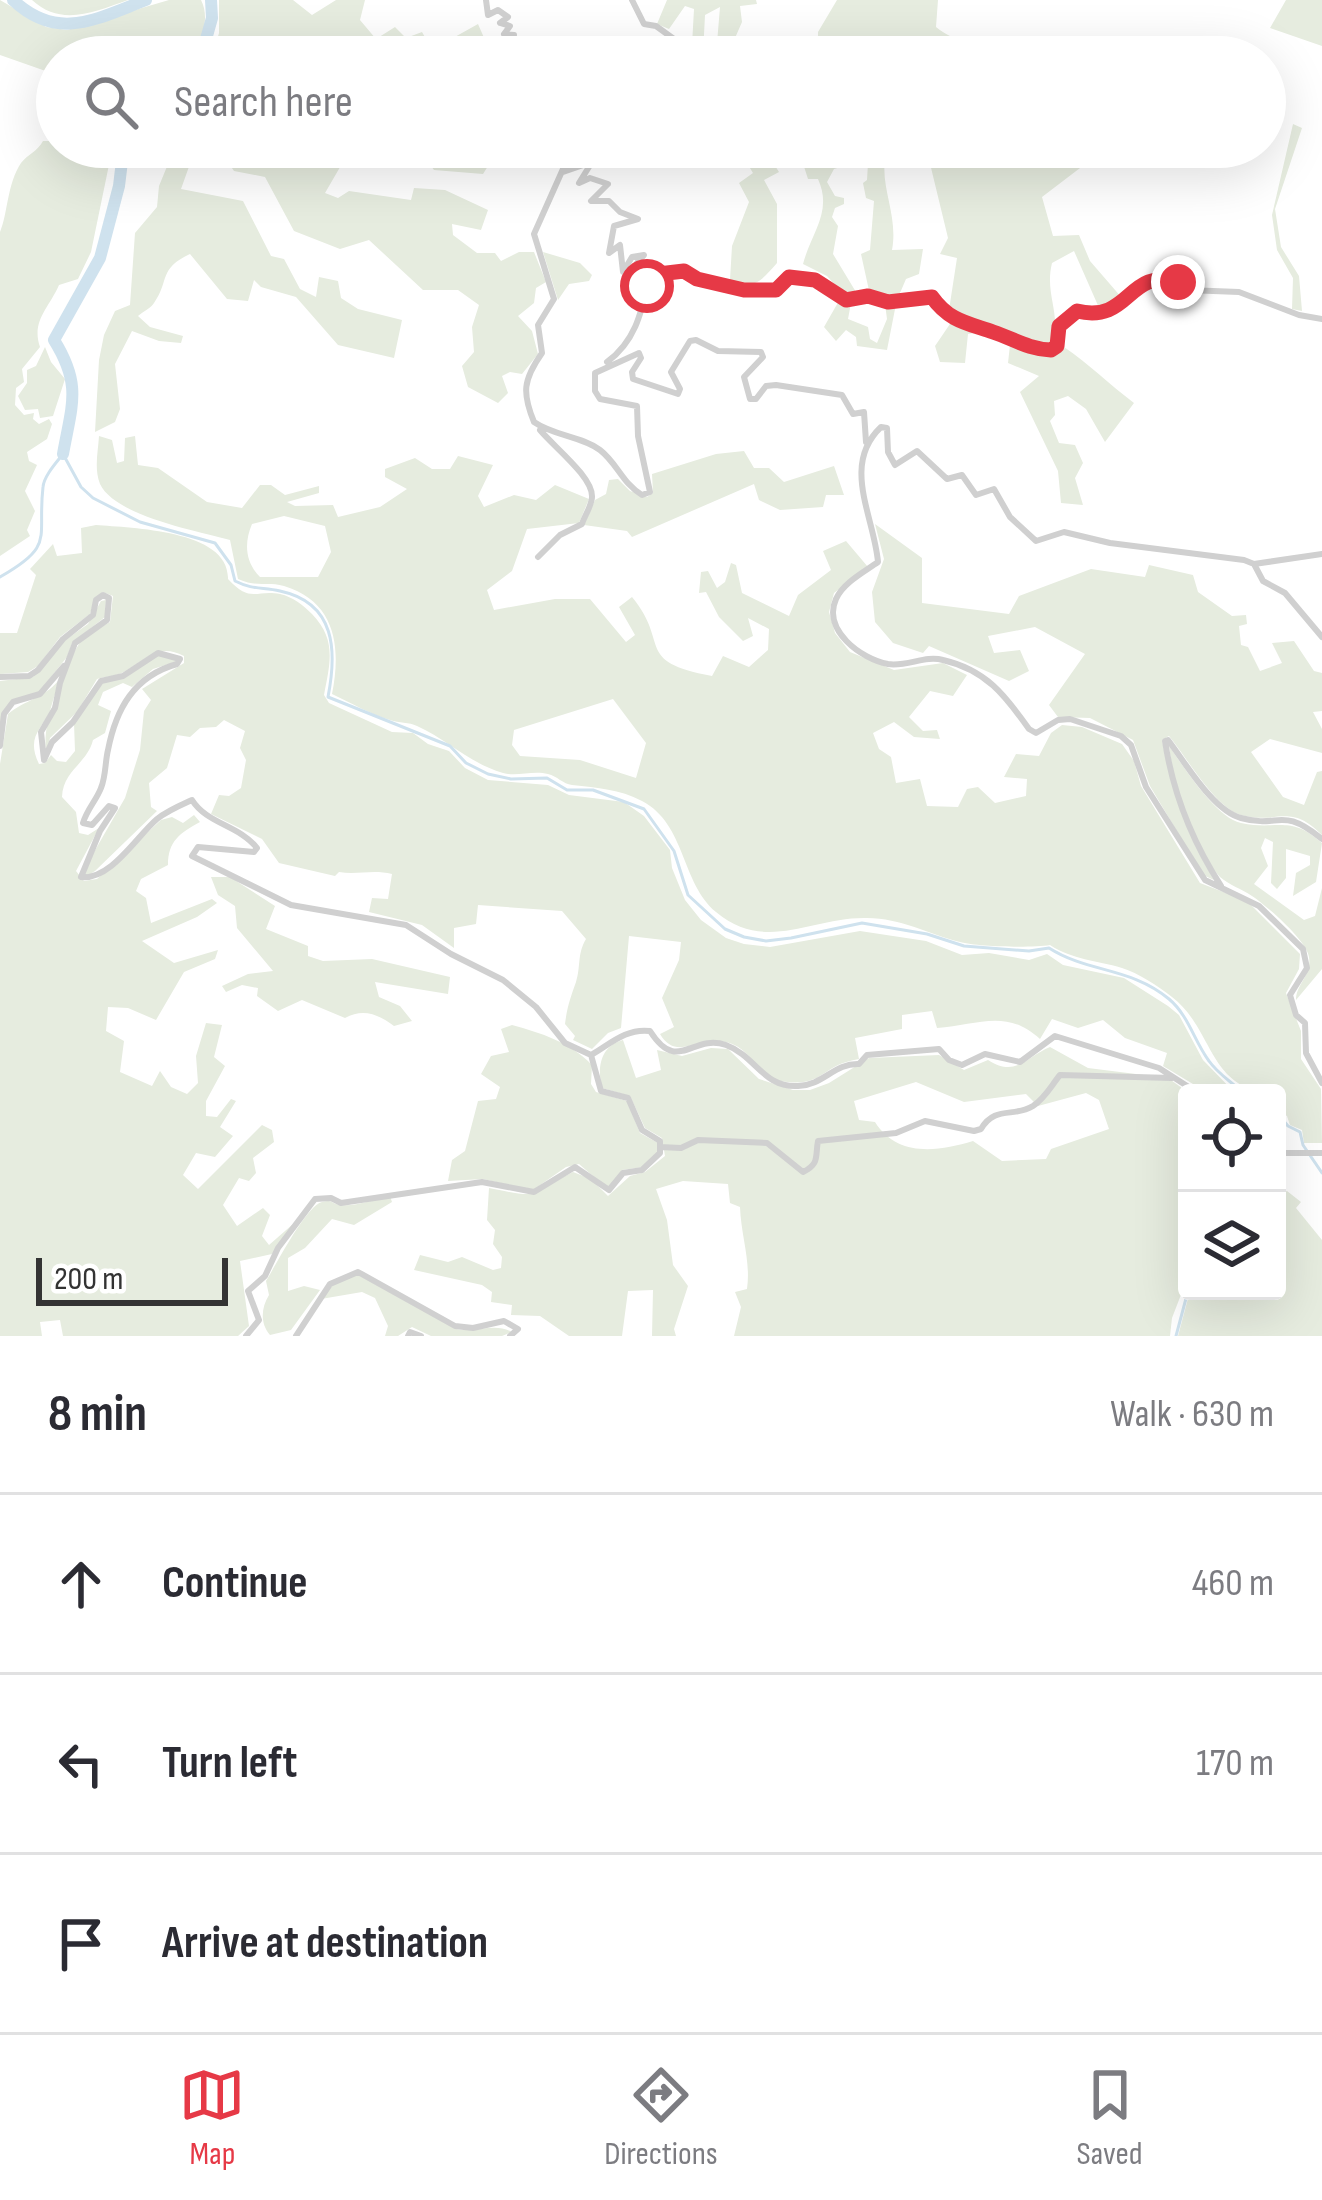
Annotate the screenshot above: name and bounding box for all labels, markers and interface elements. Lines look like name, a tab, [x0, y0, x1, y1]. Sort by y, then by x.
search box	[36, 36, 1286, 168]
icon: search	[78, 69, 144, 135]
text: Search here	[174, 75, 353, 130]
route end	[1151, 255, 1205, 309]
route start	[620, 259, 674, 313]
map controls	[1178, 1084, 1286, 1300]
button: locate	[1178, 1084, 1286, 1192]
button: layers	[1178, 1192, 1286, 1300]
scale bar	[36, 1252, 228, 1305]
text: 200 m	[54, 1259, 123, 1299]
text: 8 min	[48, 1384, 147, 1445]
text: Walk · 630 m	[1110, 1391, 1274, 1438]
icon: ahead	[48, 1551, 114, 1617]
text: Continue	[162, 1556, 308, 1611]
text: 460 m	[1192, 1560, 1274, 1607]
icon: left	[48, 1731, 114, 1797]
text: Turn left	[162, 1736, 297, 1791]
text: 170 m	[1196, 1740, 1274, 1787]
icon: arrive	[48, 1911, 114, 1977]
text: Arrive at destination	[162, 1916, 488, 1971]
tab: Map	[179, 2062, 245, 2174]
tab: Directions	[604, 2062, 718, 2174]
tab: Saved	[1076, 2062, 1143, 2174]

